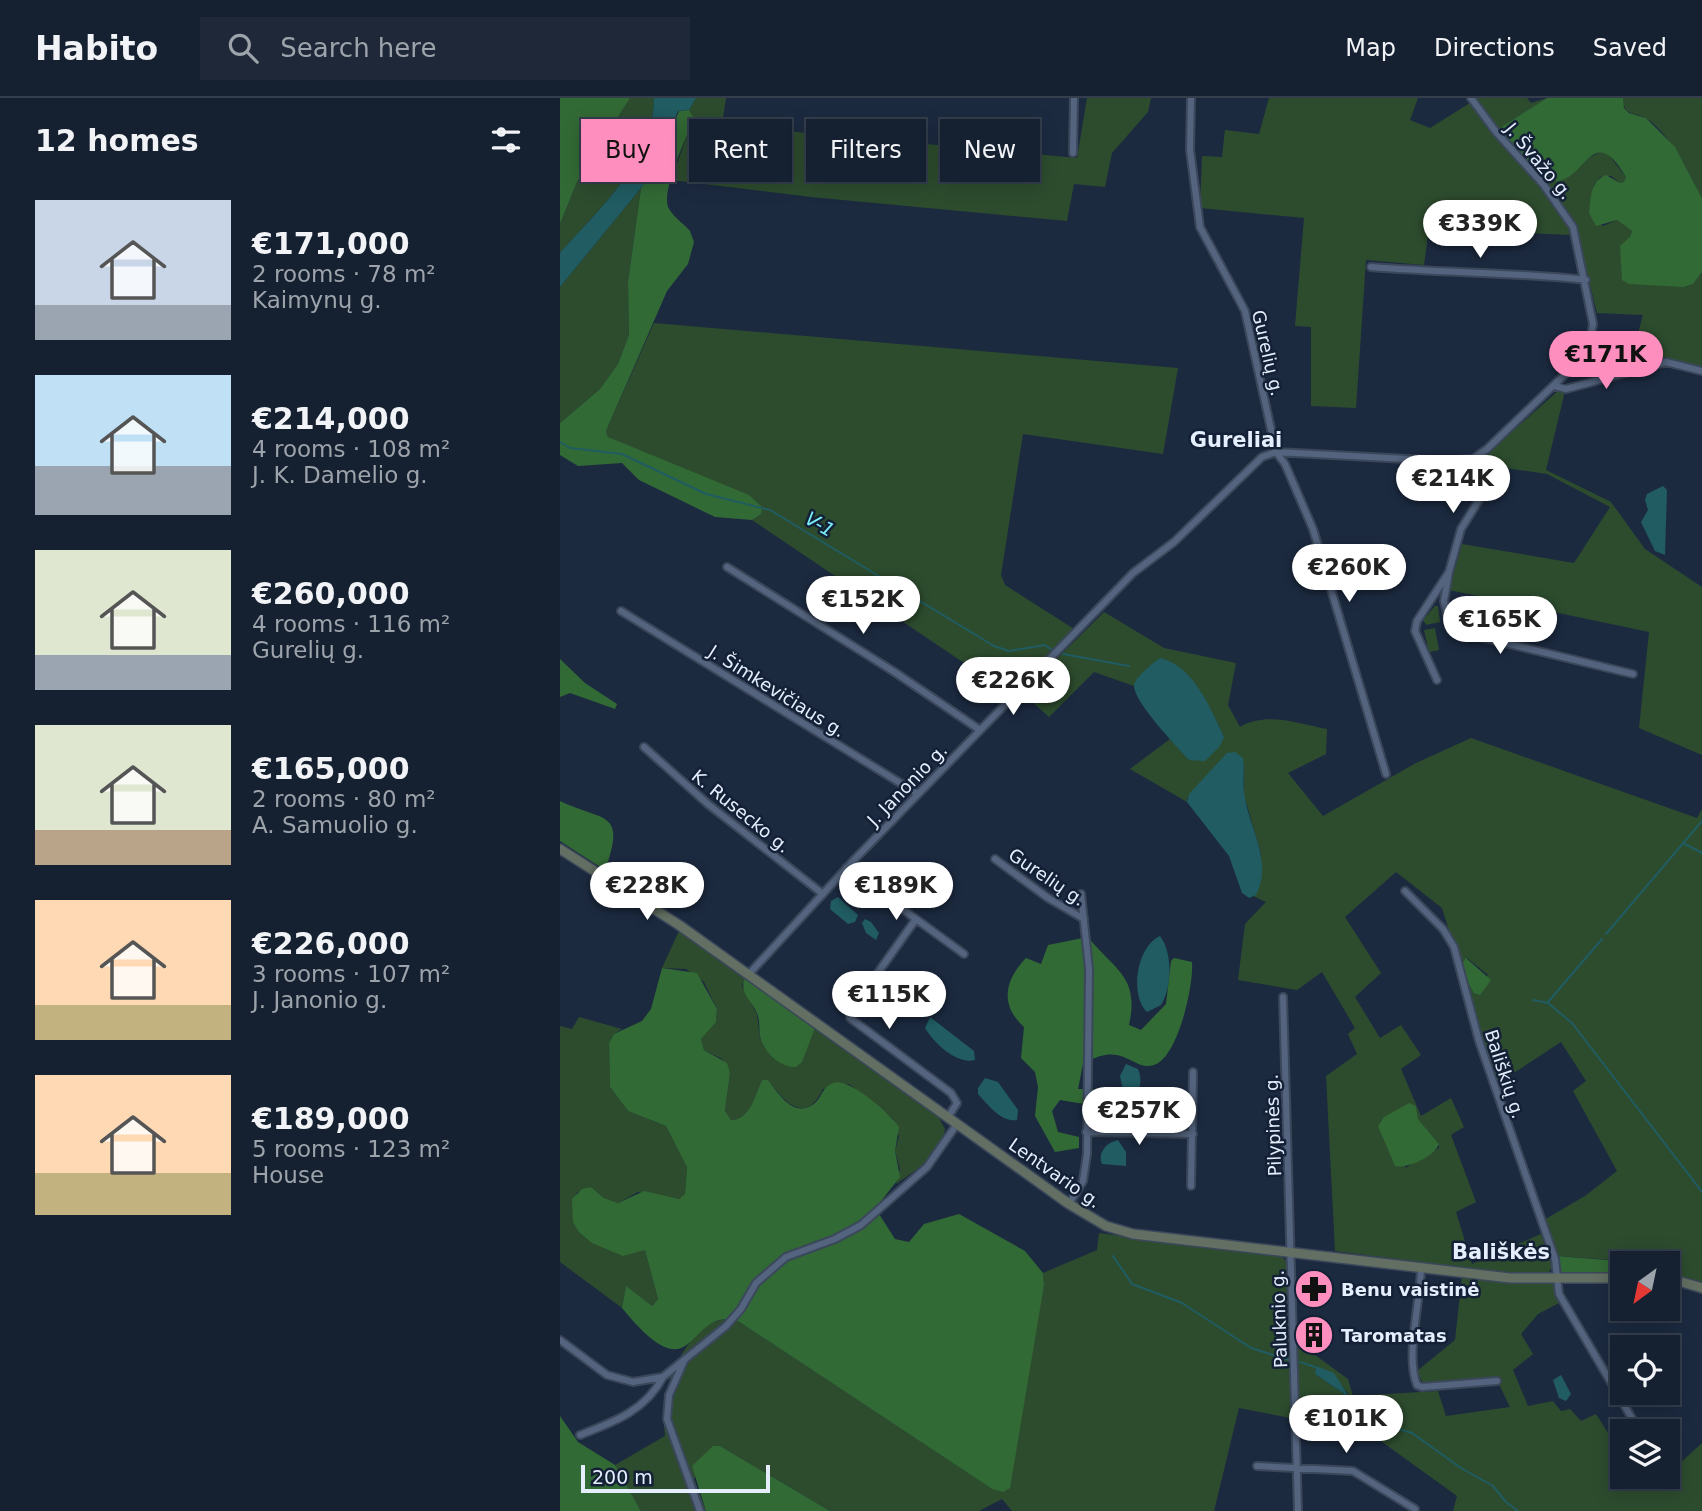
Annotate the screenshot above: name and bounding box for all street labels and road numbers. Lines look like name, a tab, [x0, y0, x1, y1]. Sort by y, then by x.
street label: J. Švažo g.	[1500, 118, 1577, 203]
street label: Gurelių g.	[1248, 308, 1288, 398]
street label: J. Šimkevičiaus g.	[704, 640, 849, 741]
street label: J. Janonio g.	[862, 740, 951, 831]
street label: K. Rusecko g.	[688, 765, 794, 857]
street label: Gurelių g.	[1005, 844, 1089, 910]
street label: Bališkių g.	[1481, 1027, 1529, 1121]
street label: Pilypinės g.	[1261, 1074, 1285, 1176]
street label: Lentvario g.	[1005, 1134, 1105, 1212]
street label: Paluknio g.	[1267, 1270, 1291, 1368]

